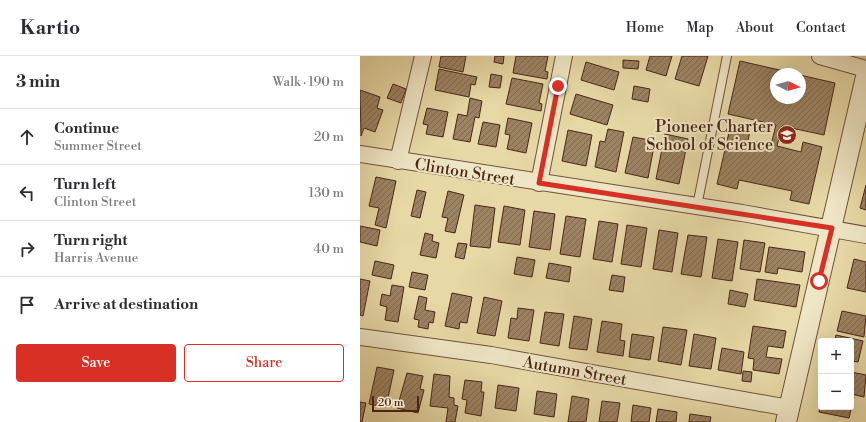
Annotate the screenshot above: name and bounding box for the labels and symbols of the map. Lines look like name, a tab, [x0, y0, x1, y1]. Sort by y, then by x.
north arrow	[770, 68, 806, 104]
route end	[549, 77, 567, 95]
place label: Pioneer Charter School of Science	[646, 117, 773, 155]
school or university icon: Pioneer Charter School of Science	[776, 124, 798, 146]
street label: Clinton Street	[413, 154, 517, 190]
route start	[810, 272, 828, 290]
street label: Autumn Street	[520, 352, 629, 390]
scale bar	[372, 394, 419, 413]

